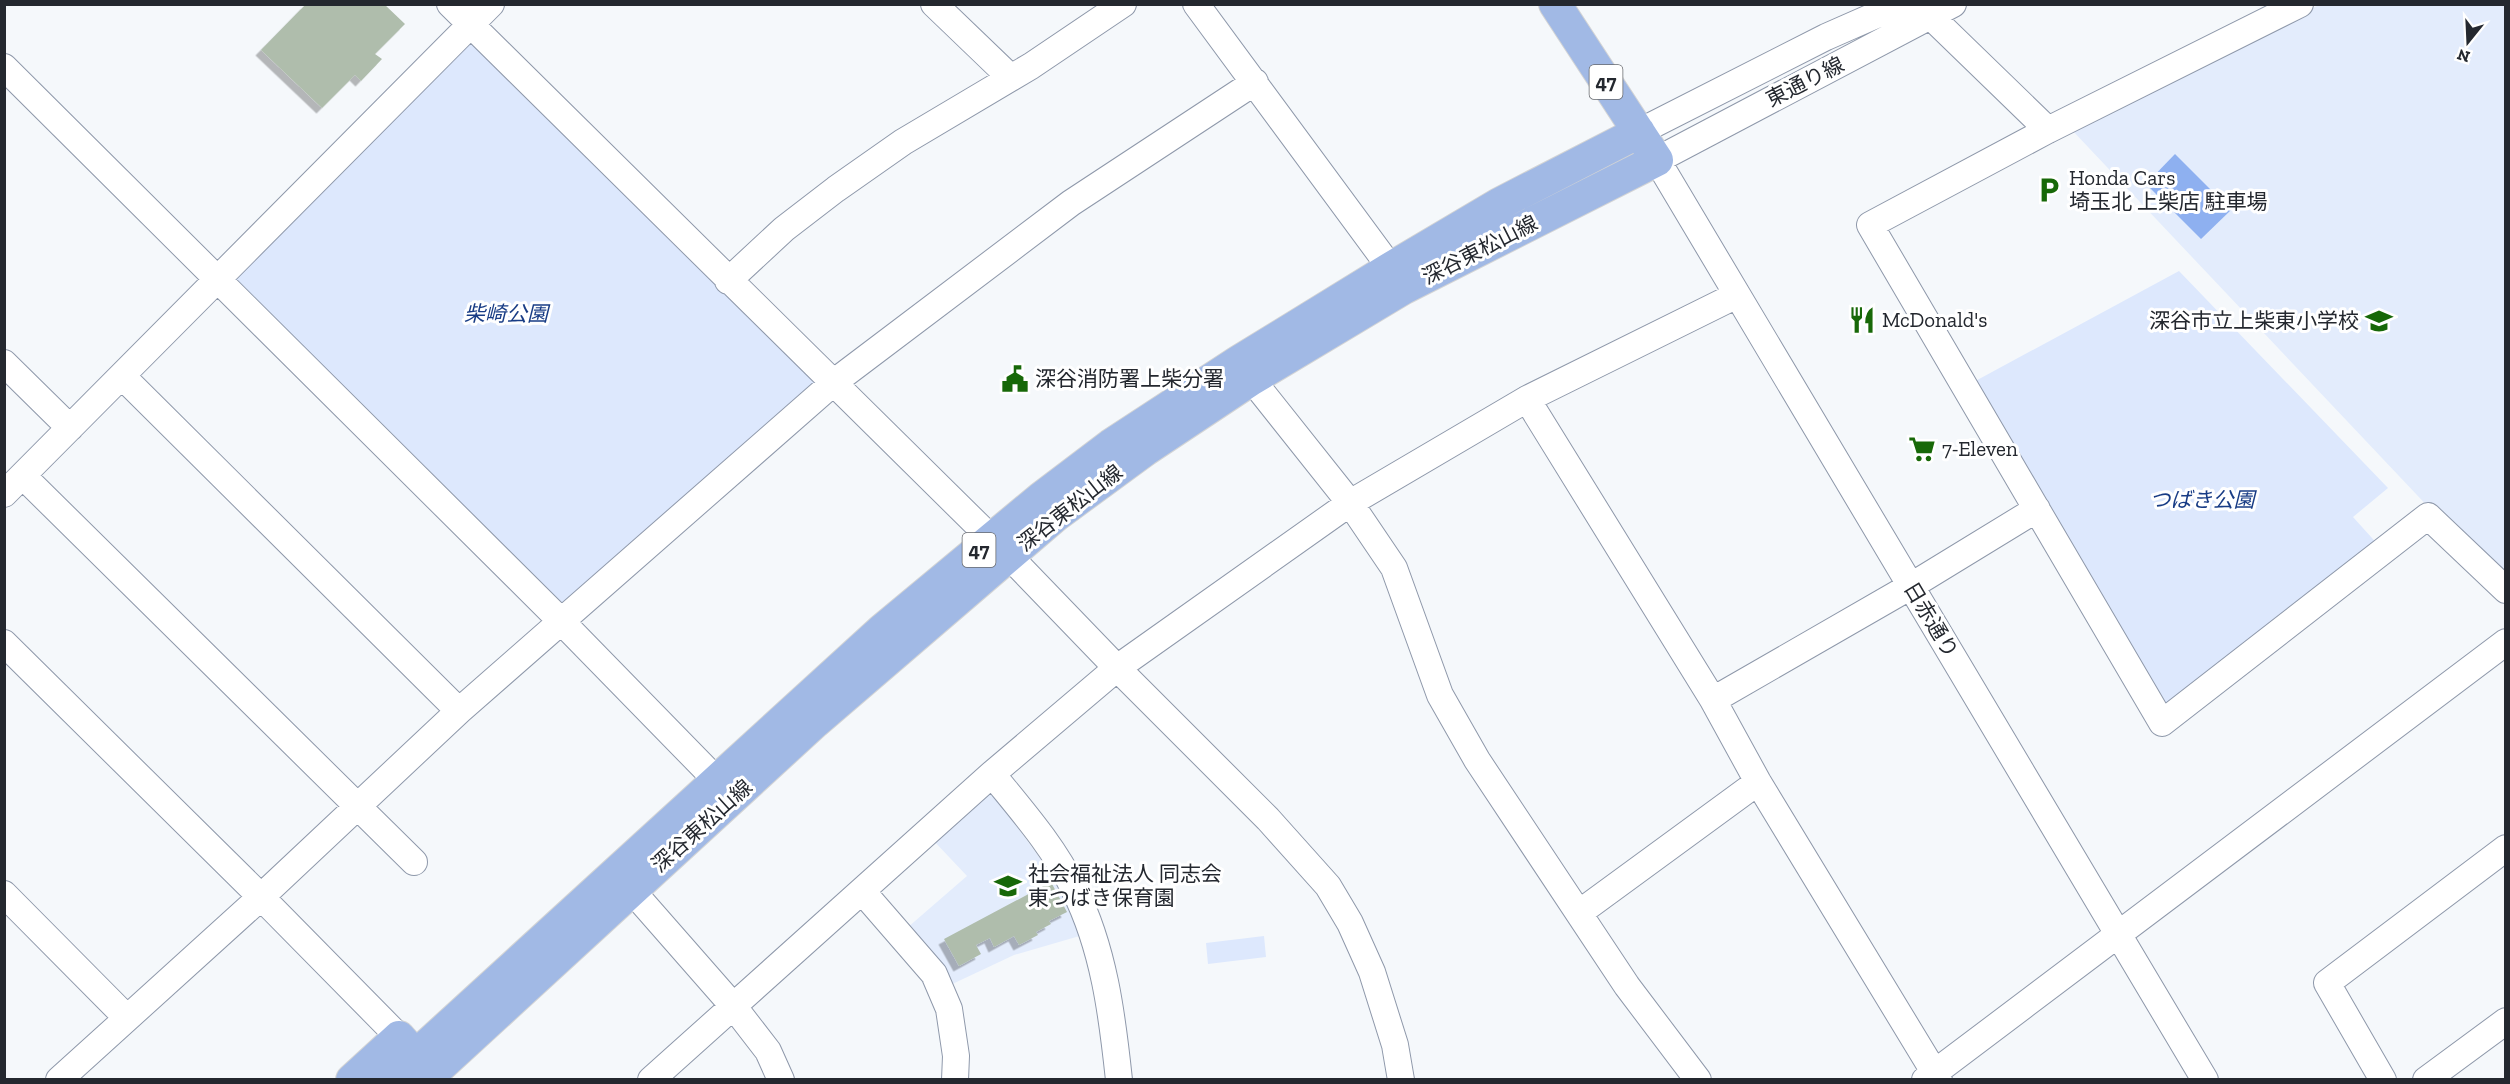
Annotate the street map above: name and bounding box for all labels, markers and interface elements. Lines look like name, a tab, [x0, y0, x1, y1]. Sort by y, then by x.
north arrow	[2438, 12, 2498, 72]
text: N	[2455, 45, 2472, 67]
street label: 東通り線	[1762, 51, 1848, 112]
road number: 47	[1590, 65, 1622, 99]
place label: Honda Cars 埼玉北 上柴店 駐車場	[2069, 165, 2268, 214]
parking icon: Honda Cars 埼玉北 上柴店 駐車場	[2034, 175, 2064, 205]
street label: 深谷東松山線	[1418, 210, 1542, 289]
park label: 柴崎公園	[464, 301, 551, 326]
restaurant icon: McDonald's	[1847, 305, 1877, 335]
school or university icon: 深谷市立上柴東小学校	[2364, 306, 2394, 336]
place label: McDonald's	[1882, 307, 1987, 332]
place label: 深谷市立上柴東小学校	[2149, 308, 2359, 333]
public building icon: 深谷消防署上柴分署	[1000, 364, 1030, 394]
place label: 深谷消防署上柴分署	[1035, 366, 1224, 391]
supermarket icon: 7-Eleven	[1907, 434, 1937, 464]
place label: 7-Eleven	[1942, 436, 2018, 461]
street label: 深谷東松山線	[1012, 459, 1127, 556]
park label: つばき公園	[2150, 487, 2257, 512]
road number: 47	[962, 533, 996, 567]
street label: 日赤通り	[1899, 577, 1964, 662]
street label: 深谷東松山線	[646, 774, 757, 877]
place label: 社会福祉法人 同志会 東つばき保育園	[1028, 861, 1222, 910]
school or university icon: 社会福祉法人 同志会 東つばき保育園	[993, 871, 1023, 901]

